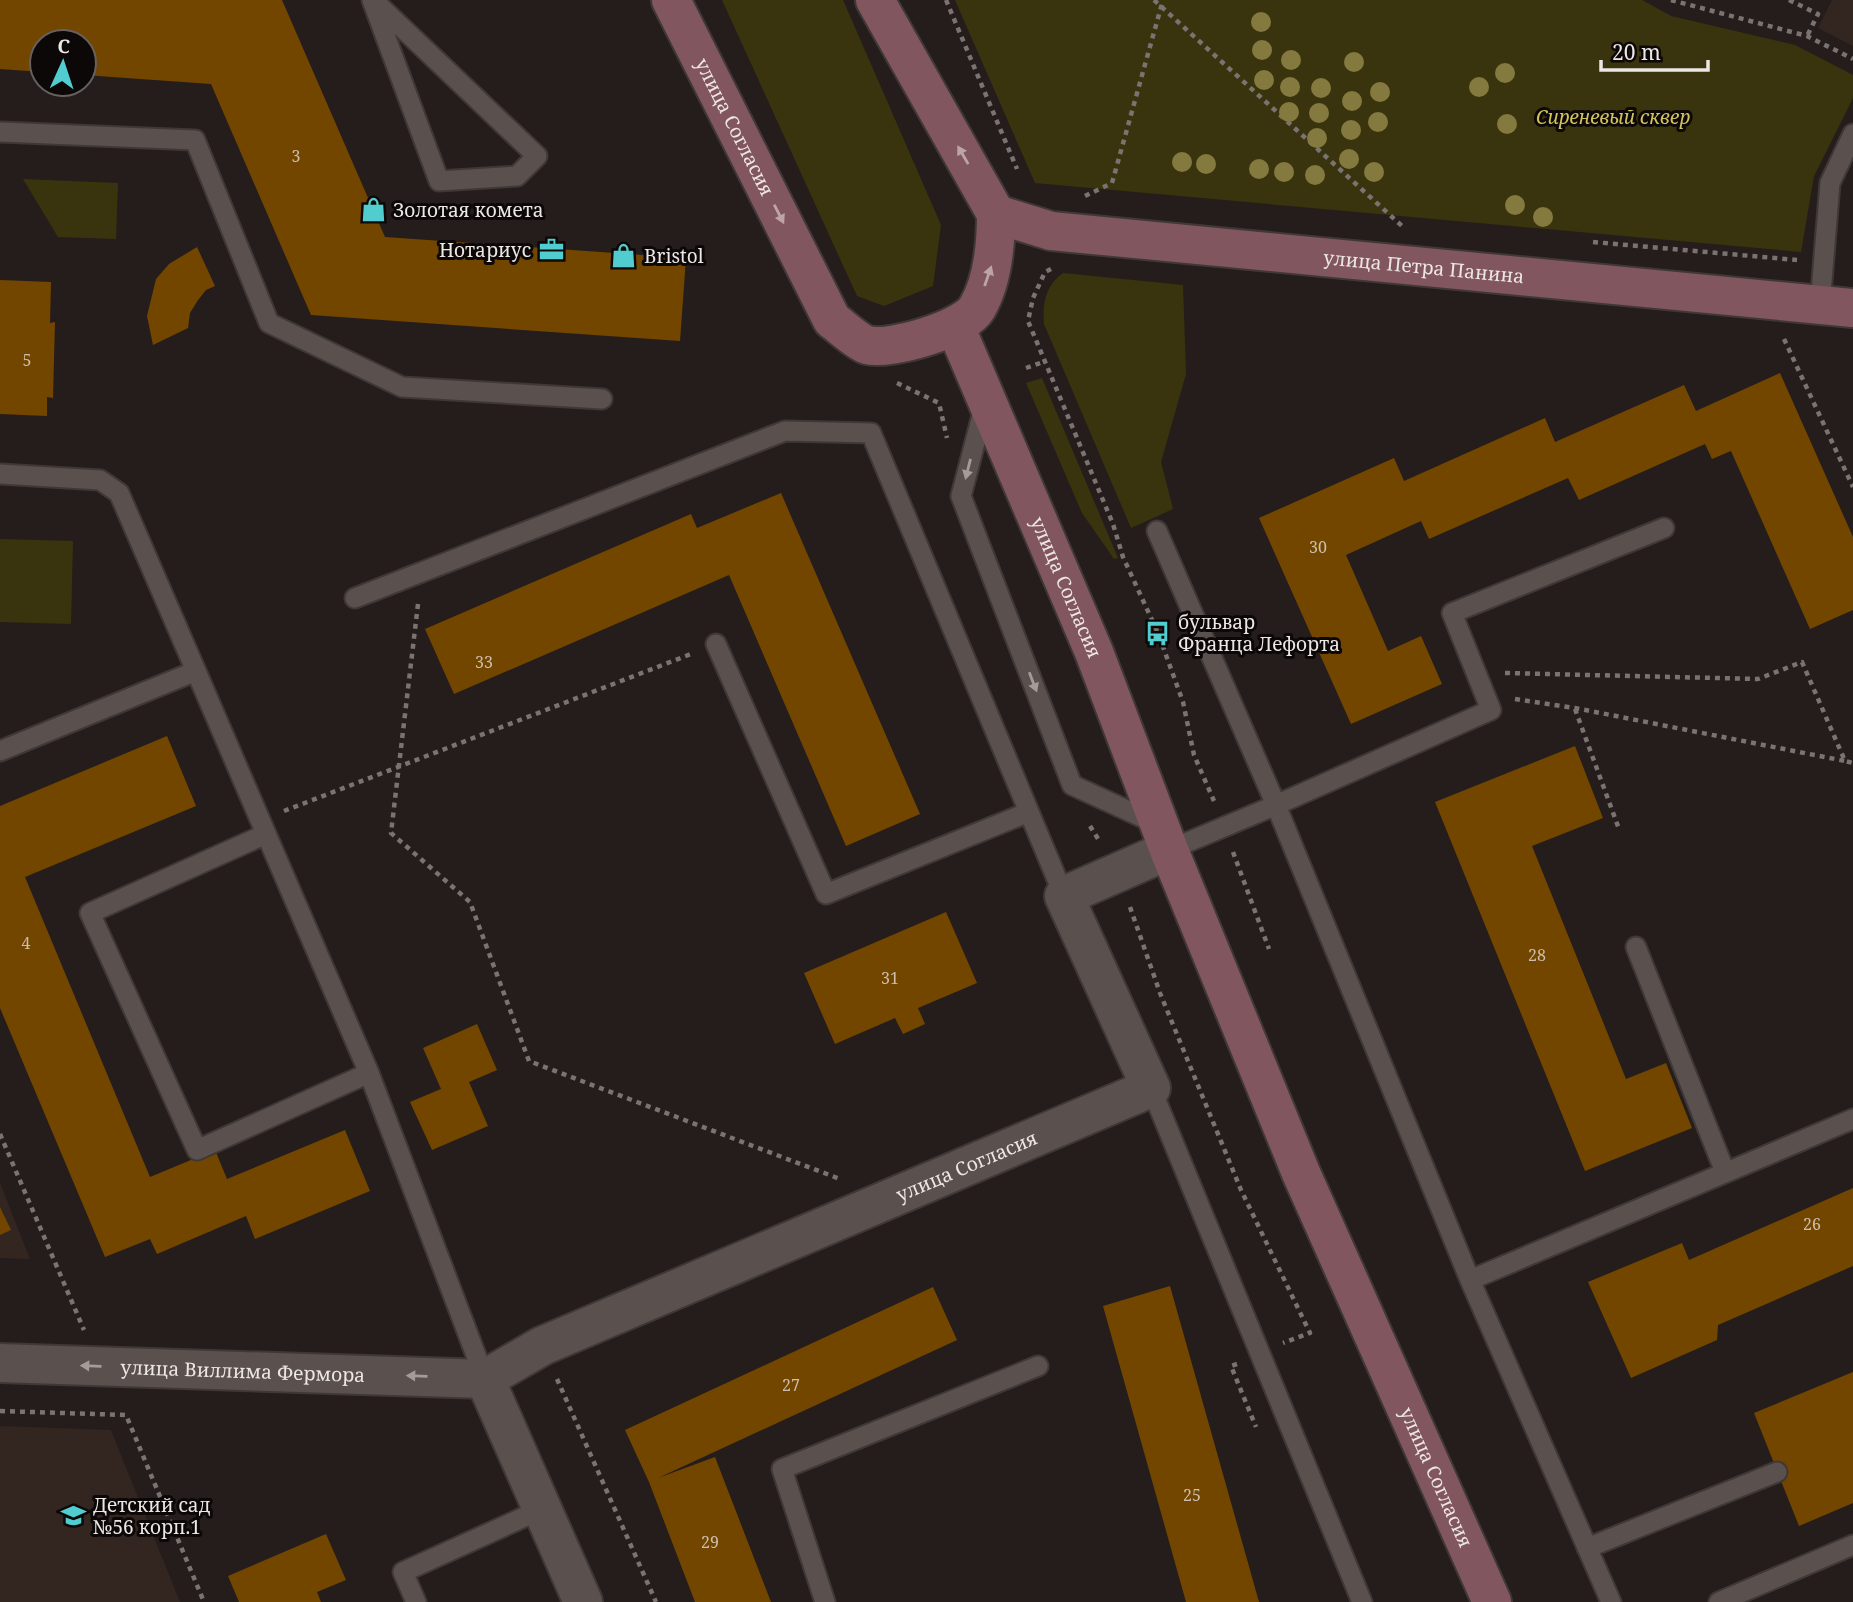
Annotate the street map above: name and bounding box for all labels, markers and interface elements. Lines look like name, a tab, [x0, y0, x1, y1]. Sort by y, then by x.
north arrow	[28, 28, 98, 98]
scale bar	[1601, 28, 1708, 72]
text: С	[57, 33, 71, 59]
text: 20 m	[1612, 38, 1661, 66]
street label: улица Согласия	[689, 54, 780, 200]
park label: Сиреневый сквер	[1536, 104, 1690, 130]
house number: 3	[292, 145, 301, 167]
one-way arrow	[957, 145, 969, 165]
shop icon: Золотая комета	[359, 196, 387, 224]
place label: Золотая комета	[393, 197, 544, 223]
one-way arrow	[774, 204, 785, 224]
office icon: Нотариус	[537, 236, 565, 264]
place label: Нотариус	[439, 237, 531, 263]
shop icon: Bristol	[610, 242, 638, 270]
place label: Bristol	[644, 243, 704, 269]
street label: улица Петра Панина	[1322, 244, 1525, 289]
one-way arrow	[983, 265, 994, 286]
house number: 5	[23, 349, 31, 371]
one-way arrow	[962, 458, 973, 480]
street label: улица Согласия	[1025, 513, 1108, 662]
house number: 30	[1309, 536, 1327, 558]
place label: бульвар Франца Лефорта	[1178, 609, 1340, 657]
bus stop icon: бульвар Франца Лефорта	[1144, 619, 1172, 647]
house number: 33	[475, 651, 493, 673]
one-way arrow	[1027, 672, 1038, 693]
house number: 4	[22, 932, 31, 954]
house number: 28	[1528, 944, 1546, 966]
house number: 31	[881, 967, 899, 989]
street label: улица Согласия	[892, 1125, 1041, 1208]
house number: 26	[1803, 1213, 1821, 1235]
street label: улица Виллима Фермора	[120, 1354, 366, 1388]
one-way arrow	[80, 1360, 102, 1372]
one-way arrow	[406, 1370, 428, 1382]
house number: 27	[782, 1374, 800, 1396]
street label: улица Согласия	[1394, 1403, 1479, 1552]
house number: 25	[1183, 1484, 1201, 1506]
place label: Детский сад №56 корп.1	[93, 1492, 211, 1540]
school or university icon: Детский сад №56 корп.1	[59, 1502, 87, 1530]
house number: 29	[701, 1531, 719, 1553]

